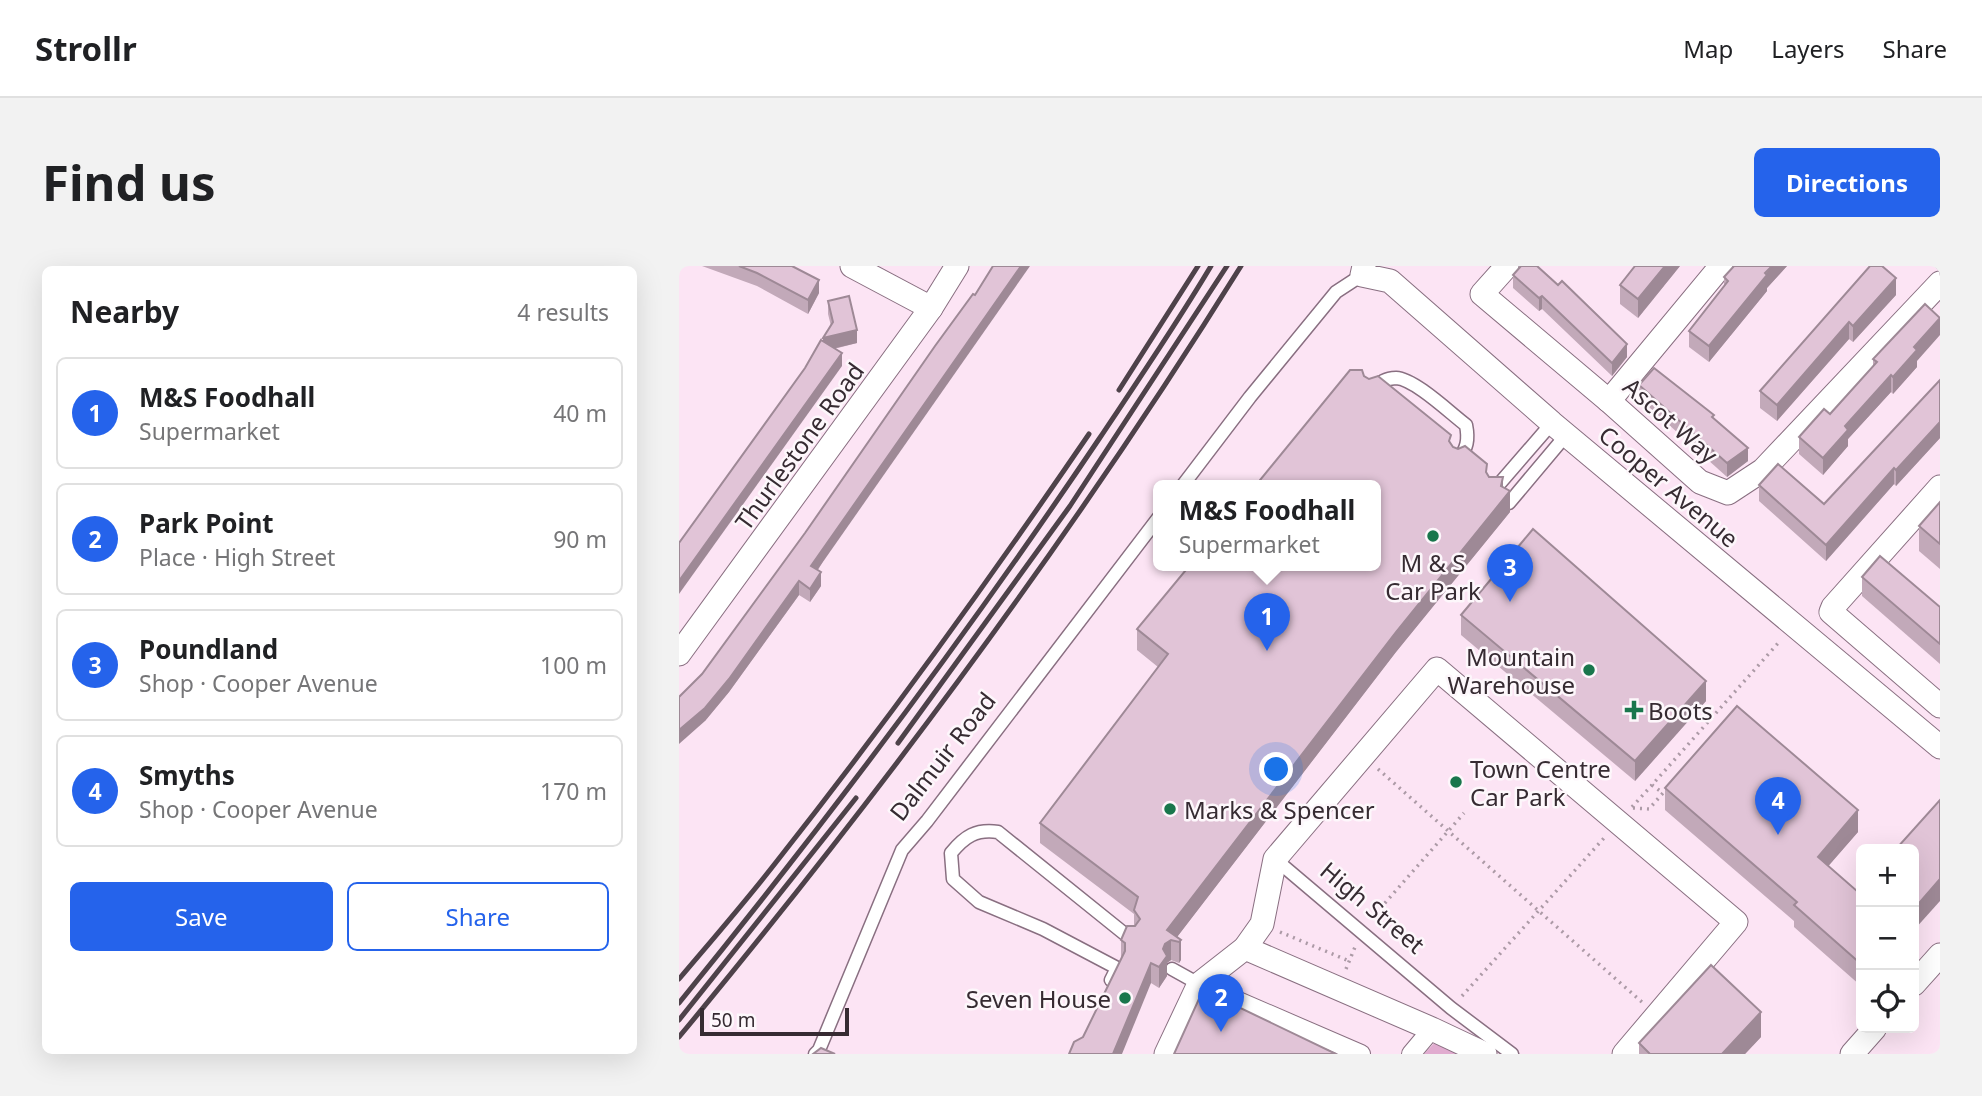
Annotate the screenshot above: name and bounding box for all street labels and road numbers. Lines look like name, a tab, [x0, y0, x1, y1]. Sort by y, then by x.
street label: Thurlestone Road	[727, 356, 871, 536]
street label: Ascot Way	[1617, 370, 1726, 471]
street label: Cooper Avenue	[1592, 418, 1746, 554]
street label: Dalmuir Road	[881, 685, 1003, 827]
street label: High Street	[1314, 854, 1432, 961]

